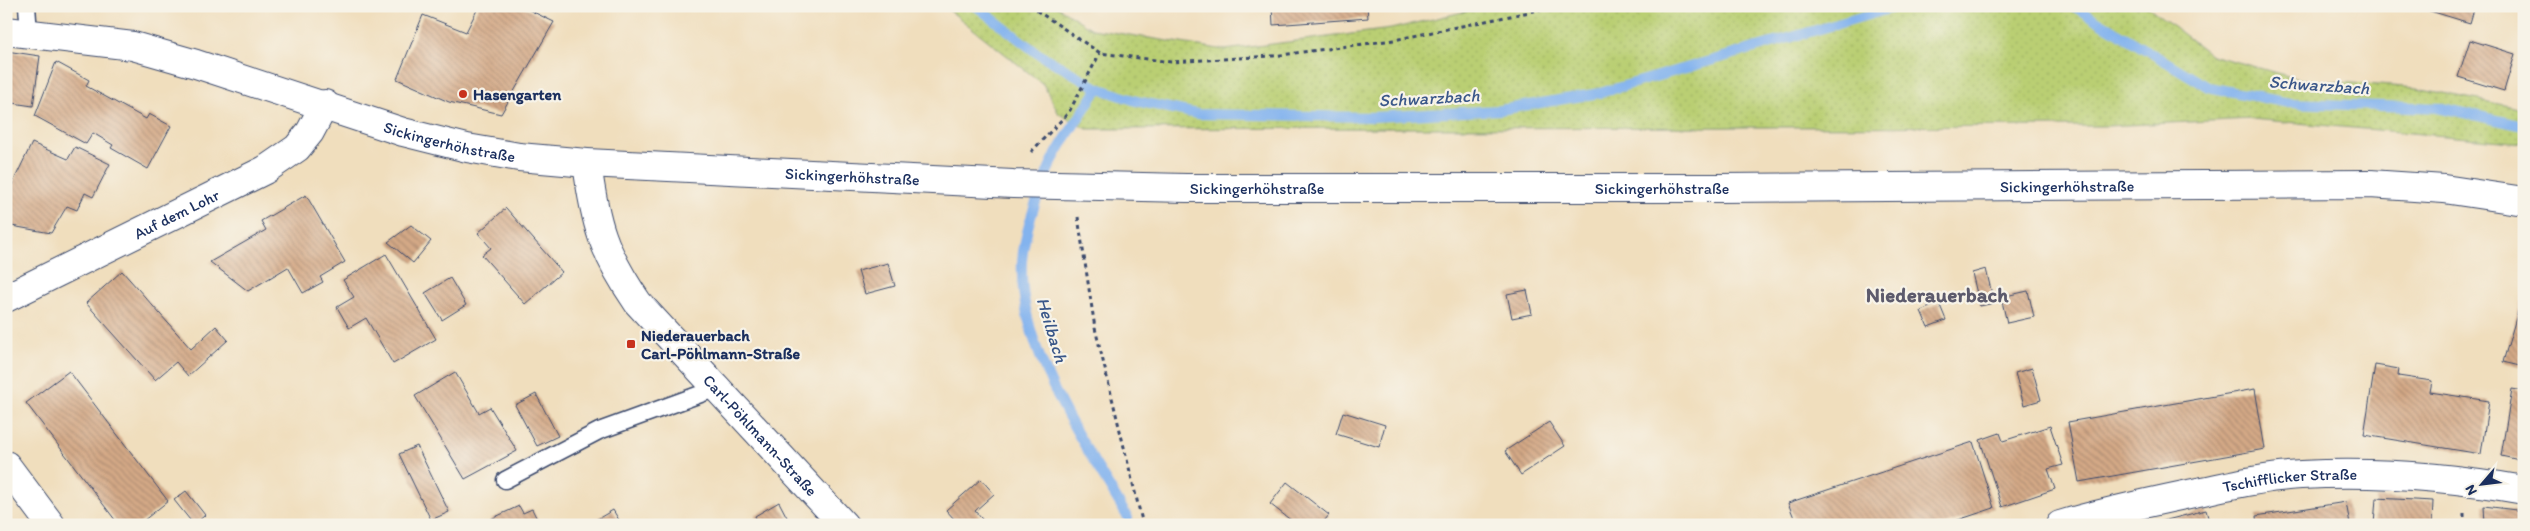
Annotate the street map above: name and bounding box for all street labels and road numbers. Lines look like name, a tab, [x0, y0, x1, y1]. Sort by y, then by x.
street label: Sickingerhöhstraße	[381, 117, 517, 166]
street label: Sickingerhöhstraße	[785, 163, 920, 189]
street label: Sickingerhöhstraße	[2000, 176, 2134, 196]
street label: Sickingerhöhstraße	[1595, 178, 1729, 198]
street label: Sickingerhöhstraße	[1190, 179, 1324, 198]
street label: Auf dem Lohr	[131, 185, 222, 243]
street label: Carl-Pöhlmann-Straße	[699, 370, 822, 500]
street label: Tschifflicker Straße	[2221, 464, 2357, 496]

